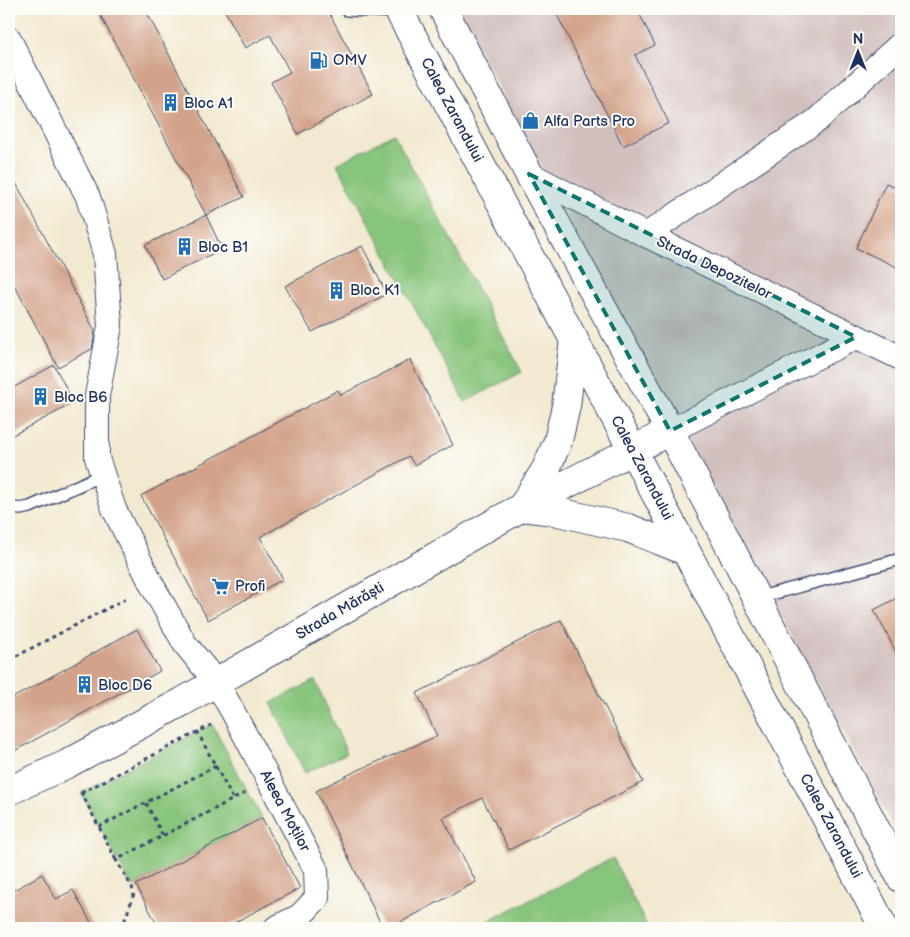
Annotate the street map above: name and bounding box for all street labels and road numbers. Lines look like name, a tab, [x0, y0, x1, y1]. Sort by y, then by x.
street label: Calea Zarandului	[416, 54, 488, 166]
street label: Strada Depozitelor	[653, 232, 775, 304]
street label: Calea Zarandului	[606, 412, 678, 524]
street label: Strada Mărăști	[292, 578, 388, 644]
street label: Aleea Moților	[256, 767, 315, 856]
street label: Calea Zarandului	[795, 770, 867, 882]

